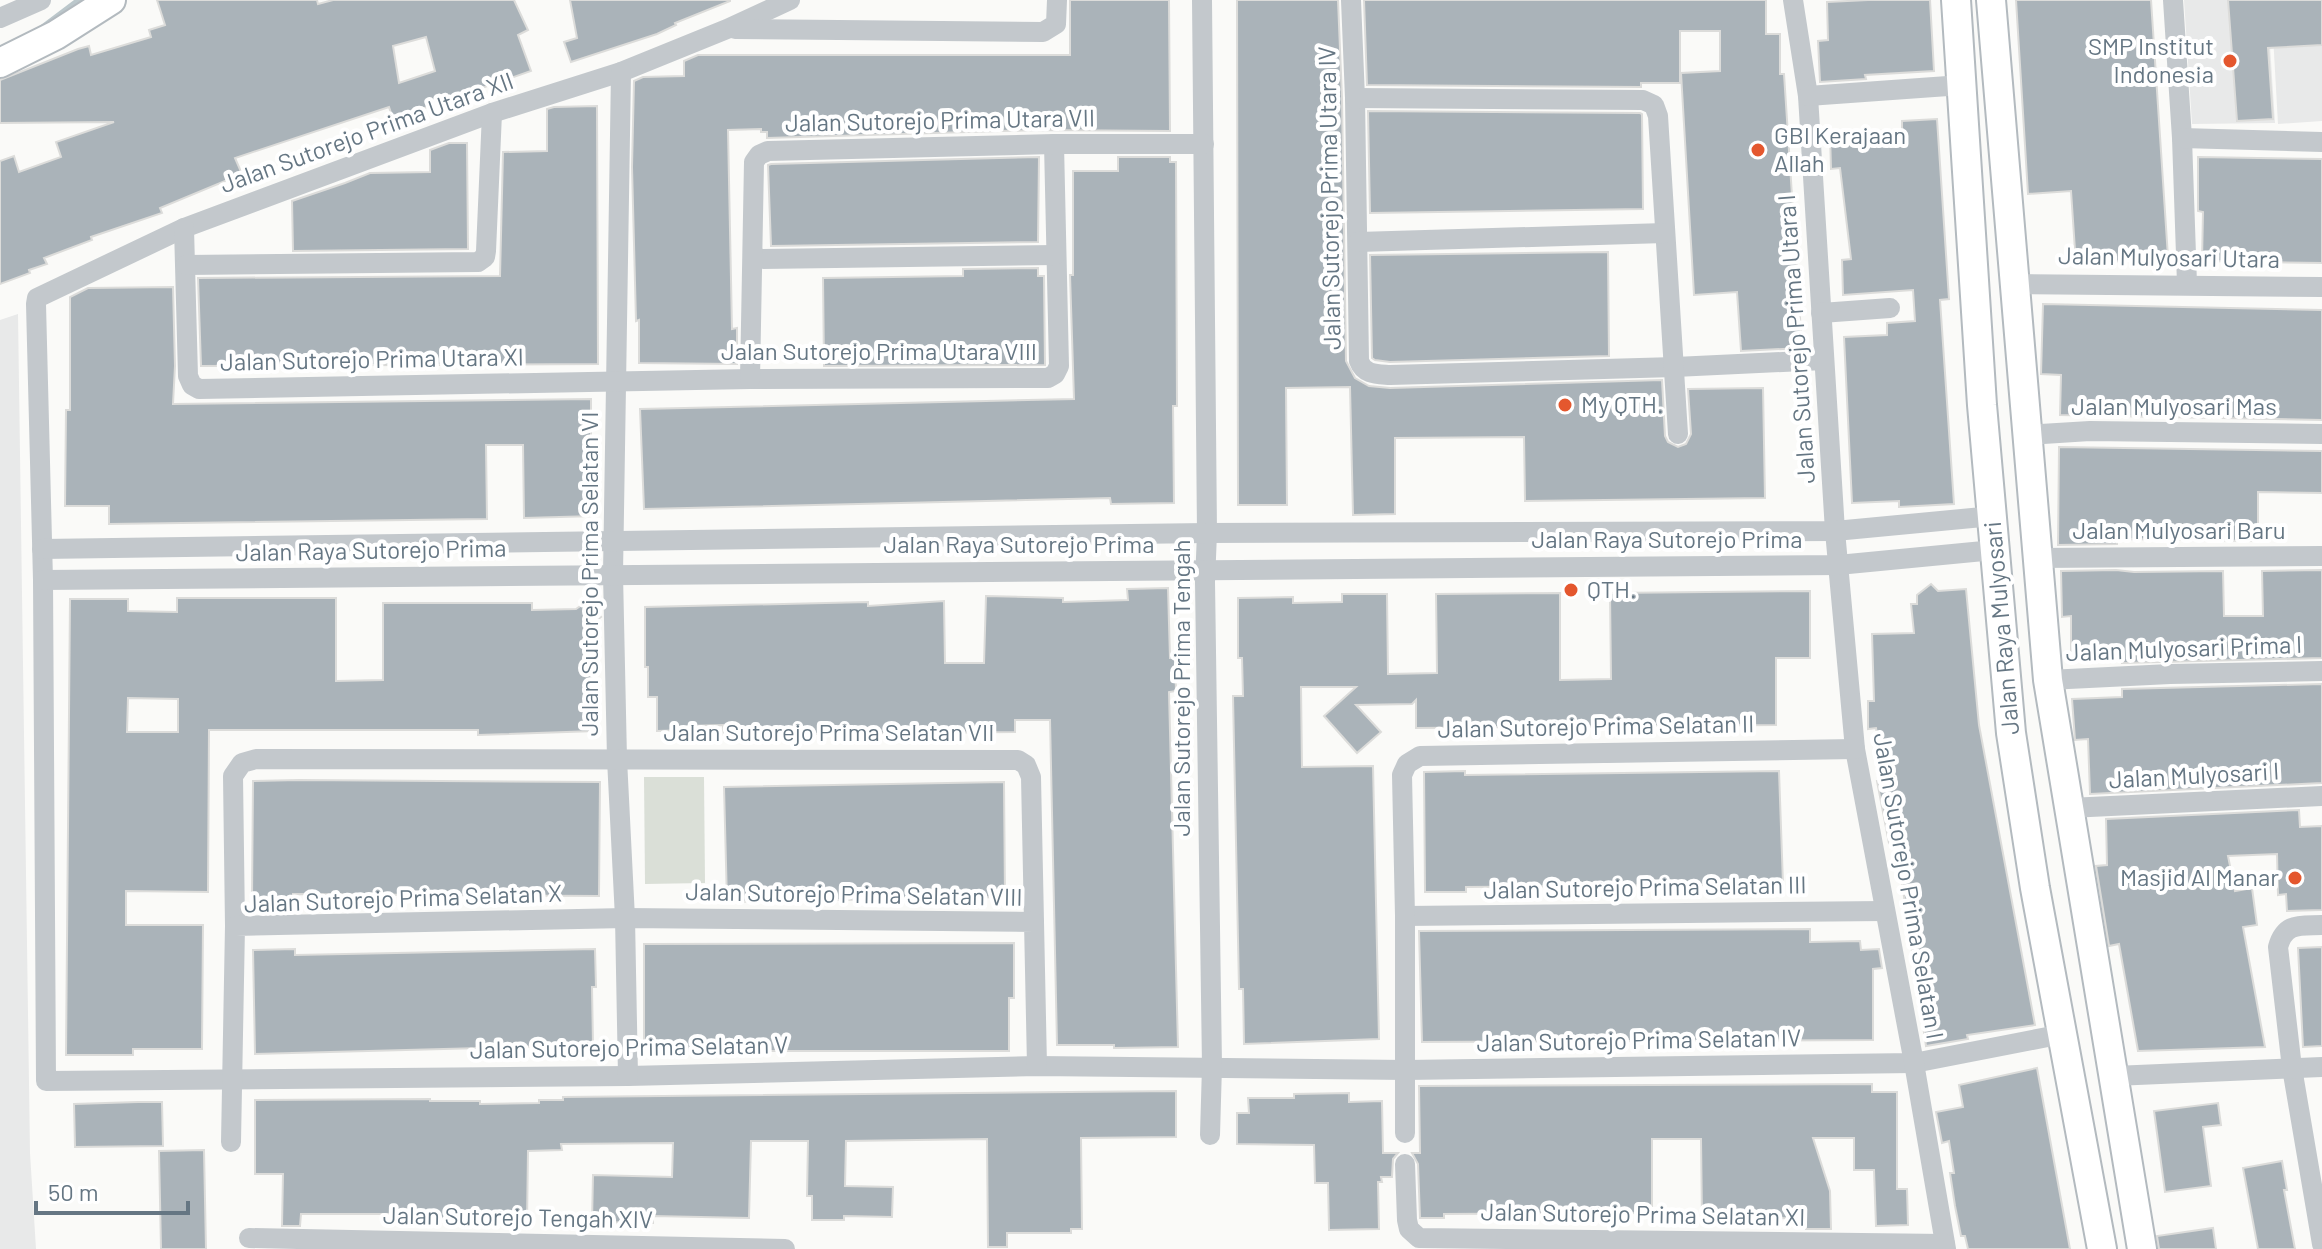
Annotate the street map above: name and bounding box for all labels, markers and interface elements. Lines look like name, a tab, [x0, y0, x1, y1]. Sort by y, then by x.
place label: SMP Institut Indonesia	[2088, 31, 2214, 88]
street label: Jalan Sutorejo Prima Utara IV	[1311, 46, 1346, 350]
marker: SMP Institut Indonesia	[2221, 52, 2239, 70]
street label: Jalan Sutorejo Prima Utara XII	[216, 65, 517, 198]
street label: Jalan Sutorejo Prima Utara VII	[785, 102, 1095, 137]
place label: GBI Kerajaan Allah	[1774, 120, 1906, 177]
marker: GBI Kerajaan Allah	[1749, 141, 1767, 159]
street label: Jalan Sutorejo Prima Utara I	[1771, 194, 1820, 485]
street label: Jalan Mulyosari Utara	[2058, 240, 2280, 273]
street label: Jalan Sutorejo Prima Utara VIII	[721, 336, 1037, 365]
street label: Jalan Sutorejo Prima Utara XI	[220, 341, 524, 376]
place label: My QTH.	[1581, 389, 1664, 418]
street label: Jalan Mulyosari Mas	[2071, 391, 2277, 420]
marker: My QTH.	[1556, 396, 1574, 414]
street label: Jalan Sutorejo Prima Selatan VI	[574, 412, 603, 736]
street label: Jalan Mulyosari Baru	[2072, 515, 2286, 544]
street label: Jalan Raya Mulyosari	[1977, 520, 2024, 736]
street label: Jalan Raya Sutorejo Prima	[1532, 524, 1802, 553]
street label: Jalan Raya Sutorejo Prima	[884, 529, 1154, 558]
street label: Jalan Raya Sutorejo Prima	[235, 533, 507, 566]
street label: Jalan Sutorejo Prima Tengah	[1166, 540, 1195, 836]
place label: QTH.	[1587, 574, 1637, 603]
marker: QTH.	[1562, 581, 1580, 599]
street label: Jalan Mulyosari Prima I	[2065, 629, 2303, 666]
street label: Jalan Sutorejo Prima Selatan II	[1437, 708, 1755, 743]
street label: Jalan Sutorejo Prima Selatan VII	[664, 717, 994, 746]
street label: Jalan Sutorejo Prima Selatan I	[1868, 730, 1951, 1041]
street label: Jalan Mulyosari I	[2108, 756, 2280, 793]
place label: Masjid Al Manar	[2120, 862, 2279, 891]
street label: Jalan Sutorejo Prima Selatan III	[1483, 869, 1807, 904]
marker: Masjid Al Manar	[2286, 869, 2304, 887]
street label: Jalan Sutorejo Prima Selatan VIII	[685, 876, 1023, 911]
street label: Jalan Sutorejo Prima Selatan X	[243, 877, 563, 918]
street label: Jalan Sutorejo Prima Selatan IV	[1476, 1022, 1802, 1057]
street label: Jalan Sutorejo Prima Selatan V	[470, 1029, 788, 1064]
scale bar	[36, 1165, 188, 1215]
text: 50 m	[48, 1177, 99, 1206]
street label: Jalan Sutorejo Prima Selatan XI	[1480, 1196, 1806, 1231]
street label: Jalan Sutorejo Tengah XIV	[383, 1200, 653, 1233]

